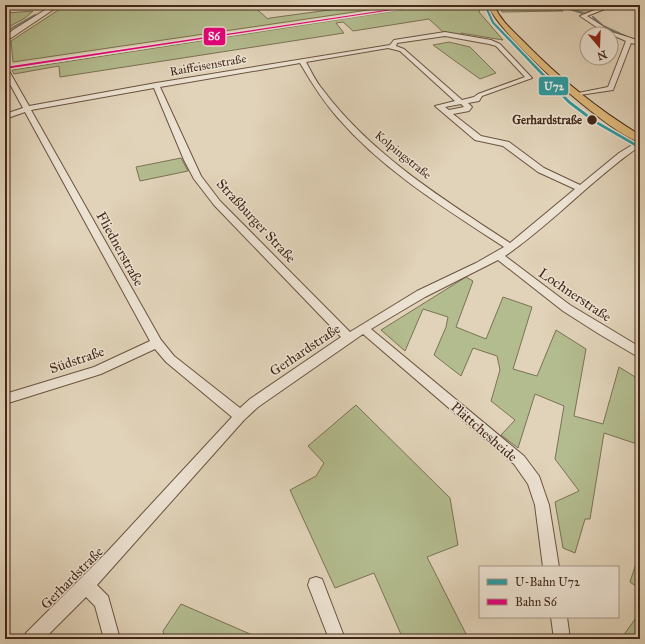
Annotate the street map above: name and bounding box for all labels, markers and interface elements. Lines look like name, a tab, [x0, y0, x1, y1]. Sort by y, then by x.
north arrow	[579, 26, 619, 66]
line badge: S6	[203, 27, 226, 46]
text: S6	[208, 30, 221, 43]
text: N	[595, 47, 609, 63]
street label: Raiffeisenstraße	[169, 51, 247, 79]
line badge: U72	[538, 76, 569, 96]
text: U72	[544, 80, 565, 93]
place label: Gerhardstraße	[512, 113, 582, 127]
marker: Gerhardstraße	[585, 113, 599, 127]
street label: Kolpingstraße	[371, 128, 434, 183]
street label: Straßburger Straße	[213, 175, 299, 267]
street label: Fliednerstraße	[93, 209, 148, 289]
street label: Lochnerstraße	[535, 264, 615, 326]
street label: Gerhardstraße	[266, 320, 344, 380]
street label: Südstraße	[47, 343, 107, 377]
street label: Plättchesheide	[447, 399, 521, 466]
street label: Gerhardstraße	[37, 543, 107, 613]
legend	[479, 566, 619, 618]
text: U-Bahn U72	[515, 575, 580, 589]
text: Bahn S6	[515, 595, 558, 609]

